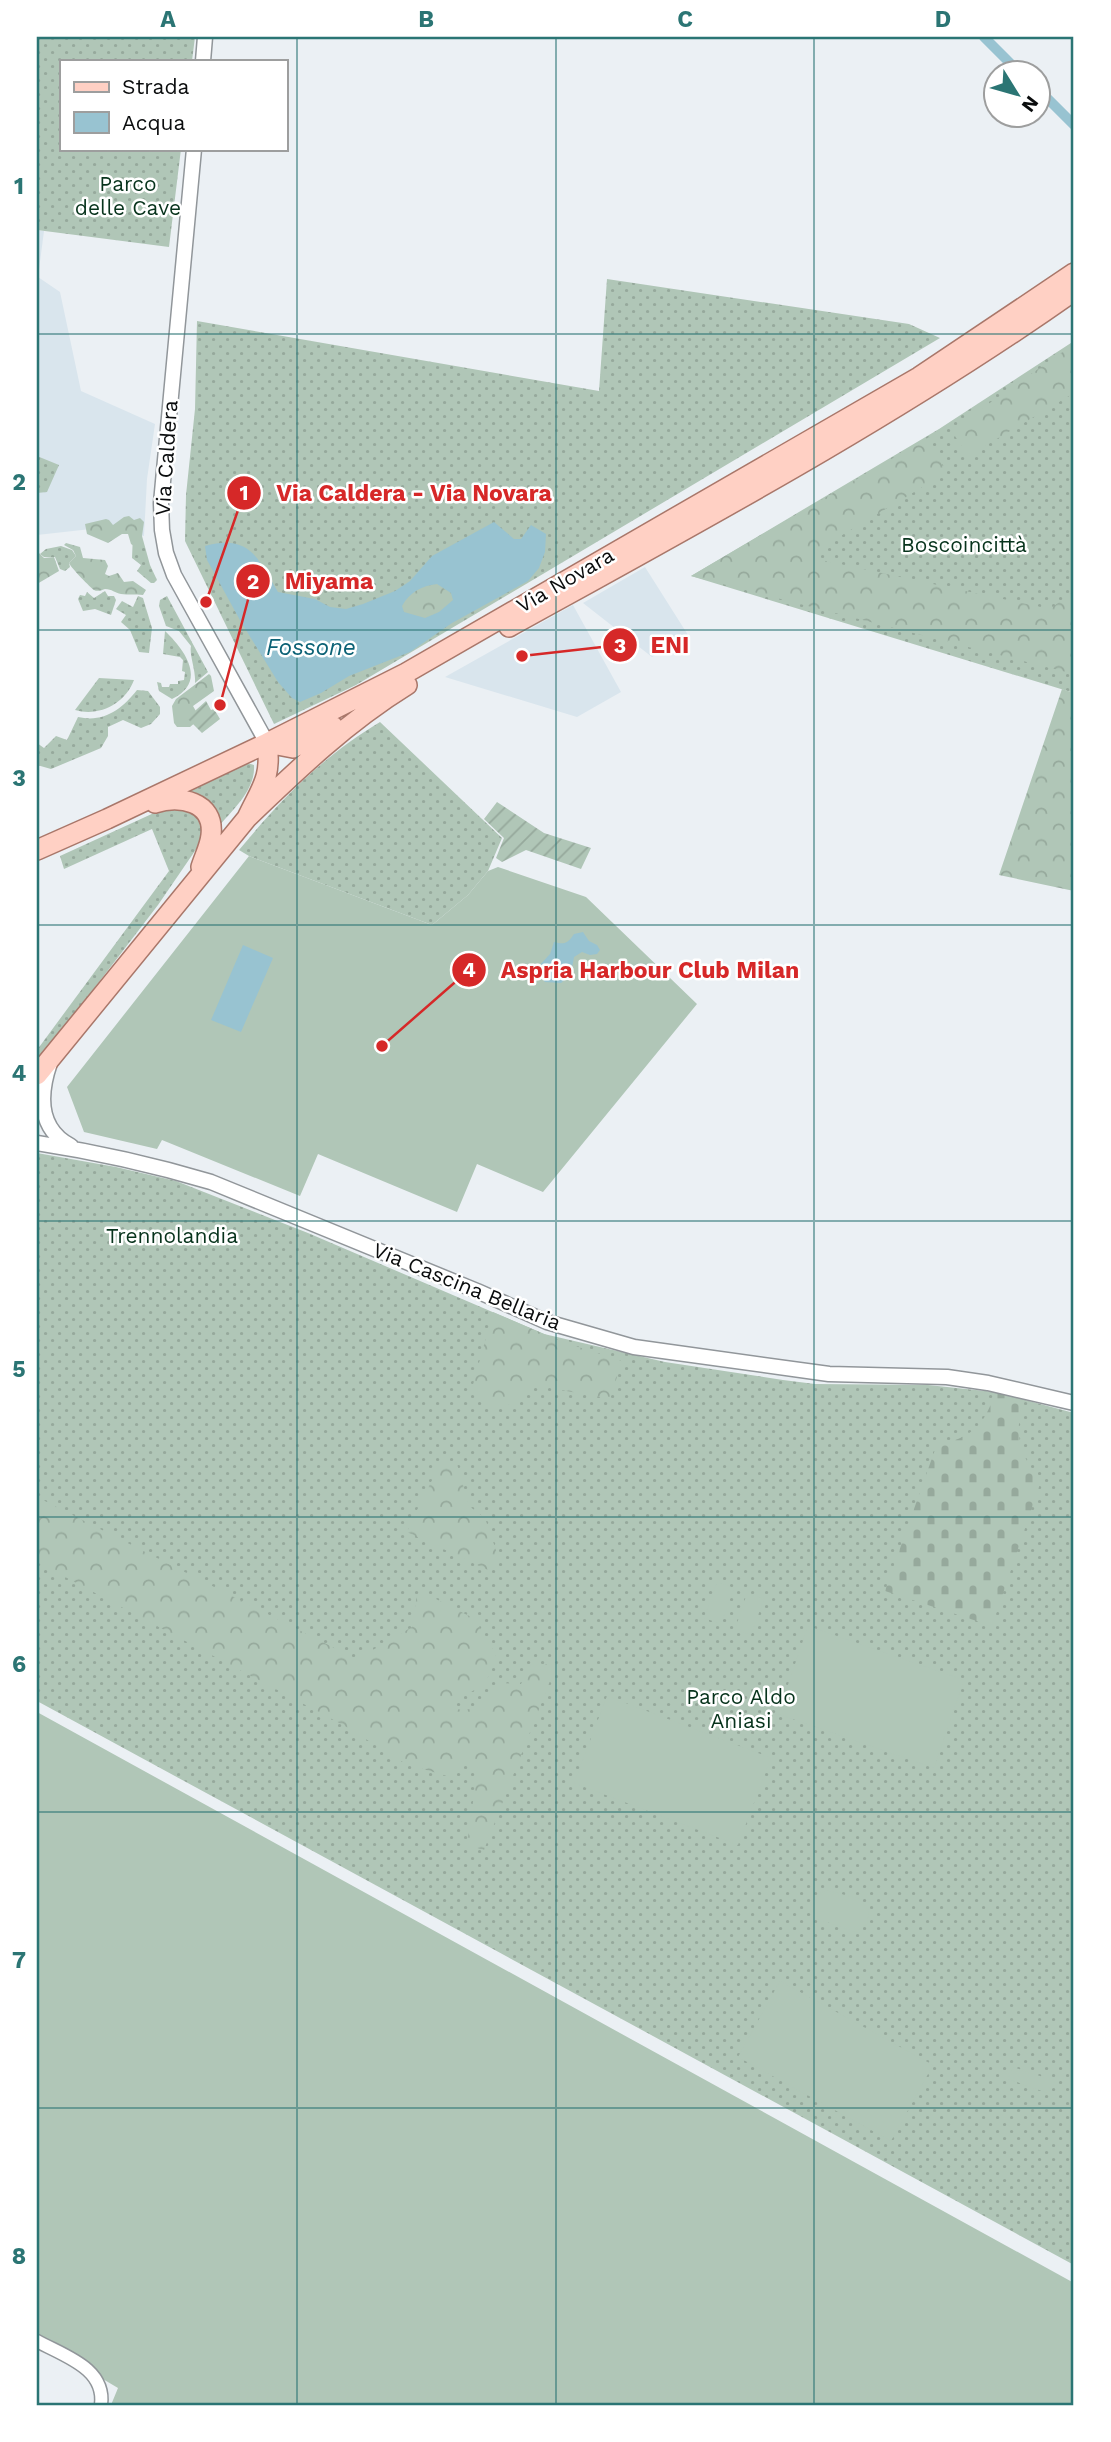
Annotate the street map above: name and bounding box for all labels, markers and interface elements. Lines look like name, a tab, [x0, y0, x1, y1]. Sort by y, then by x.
text: A	[160, 6, 176, 33]
text: B	[418, 6, 434, 33]
text: C	[677, 6, 693, 33]
text: D	[935, 6, 951, 33]
legend	[60, 60, 287, 150]
north arrow	[982, 60, 1052, 130]
text: Strada	[122, 74, 190, 99]
text: N	[1017, 91, 1044, 116]
text: Acqua	[122, 110, 186, 135]
park label: Parco delle Cave	[75, 171, 181, 220]
text: 1	[14, 173, 24, 200]
street label: Via Caldera	[149, 399, 183, 517]
text: 2	[12, 469, 26, 496]
callout: Via Caldera - Via Novara	[227, 471, 567, 515]
text: 1	[239, 480, 249, 505]
text: Via Caldera - Via Novara	[276, 480, 552, 507]
park label: Boscoincittà	[901, 532, 1027, 557]
street label: Via Novara	[512, 542, 618, 618]
callout: Miyama	[236, 559, 388, 603]
text: Miyama	[285, 568, 374, 595]
text: 2	[247, 569, 259, 594]
callout: ENI	[602, 623, 704, 667]
text: ENI	[651, 632, 689, 659]
text: 3	[614, 633, 626, 658]
water label: Fossone	[266, 634, 356, 661]
text: 3	[12, 765, 26, 792]
callout: Aspria Harbour Club Milan	[452, 948, 814, 992]
text: 4	[462, 957, 476, 982]
text: Aspria Harbour Club Milan	[501, 957, 799, 984]
text: 4	[12, 1060, 27, 1087]
park label: Trennolandia	[106, 1223, 238, 1248]
street label: Via Cascina Bellaria	[369, 1237, 565, 1335]
text: 5	[12, 1356, 26, 1383]
text: 6	[12, 1651, 26, 1678]
park label: Parco Aldo Aniasi	[686, 1684, 796, 1733]
text: 7	[12, 1947, 26, 1974]
text: 8	[12, 2243, 26, 2270]

